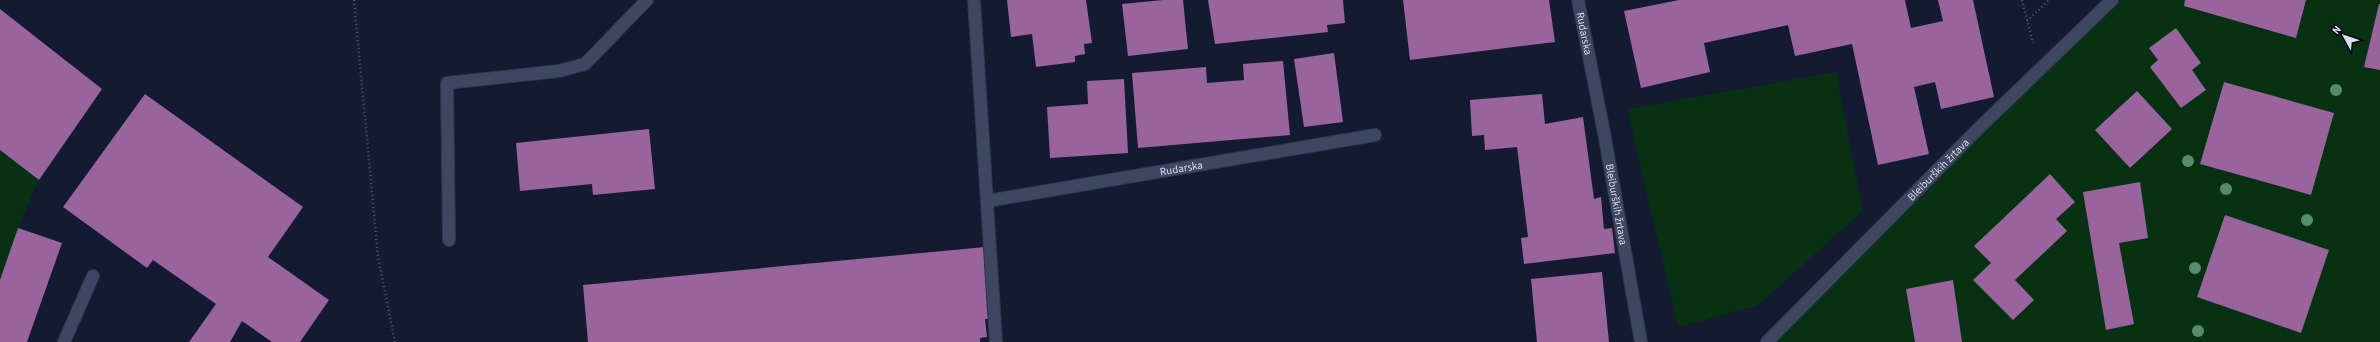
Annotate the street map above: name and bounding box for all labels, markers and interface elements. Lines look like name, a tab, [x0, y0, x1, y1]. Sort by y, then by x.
street label: Rudarska	[1573, 11, 1596, 56]
north arrow	[2324, 16, 2364, 56]
text: N	[2329, 22, 2345, 38]
street label: Bleiburških žrtava	[1904, 135, 1972, 204]
street label: Rudarska	[1159, 157, 1204, 179]
street label: Bleiburških žrtava	[1602, 163, 1631, 246]

